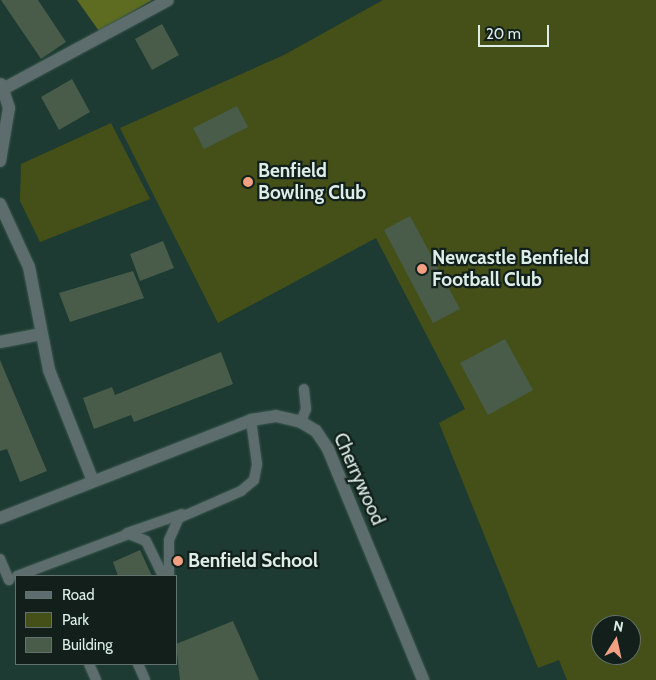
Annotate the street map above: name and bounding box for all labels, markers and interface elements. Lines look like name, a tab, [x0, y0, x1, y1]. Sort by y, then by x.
scale bar	[481, 15, 552, 47]
text: 20 m	[486, 25, 521, 43]
place label: Benfield Bowling Club	[258, 160, 366, 204]
marker: Benfield Bowling Club	[242, 176, 254, 188]
place label: Newcastle Benfield Football Club	[432, 247, 589, 291]
marker: Newcastle Benfield Football Club	[416, 263, 428, 275]
street label: Cherrywood	[329, 429, 389, 529]
place label: Benfield School	[188, 550, 318, 572]
marker: Benfield School	[172, 555, 184, 567]
legend	[15, 575, 178, 665]
text: Road	[62, 586, 95, 604]
text: Park	[62, 611, 89, 629]
north arrow	[591, 615, 641, 665]
text: N	[612, 616, 625, 636]
text: Building	[62, 636, 113, 654]

